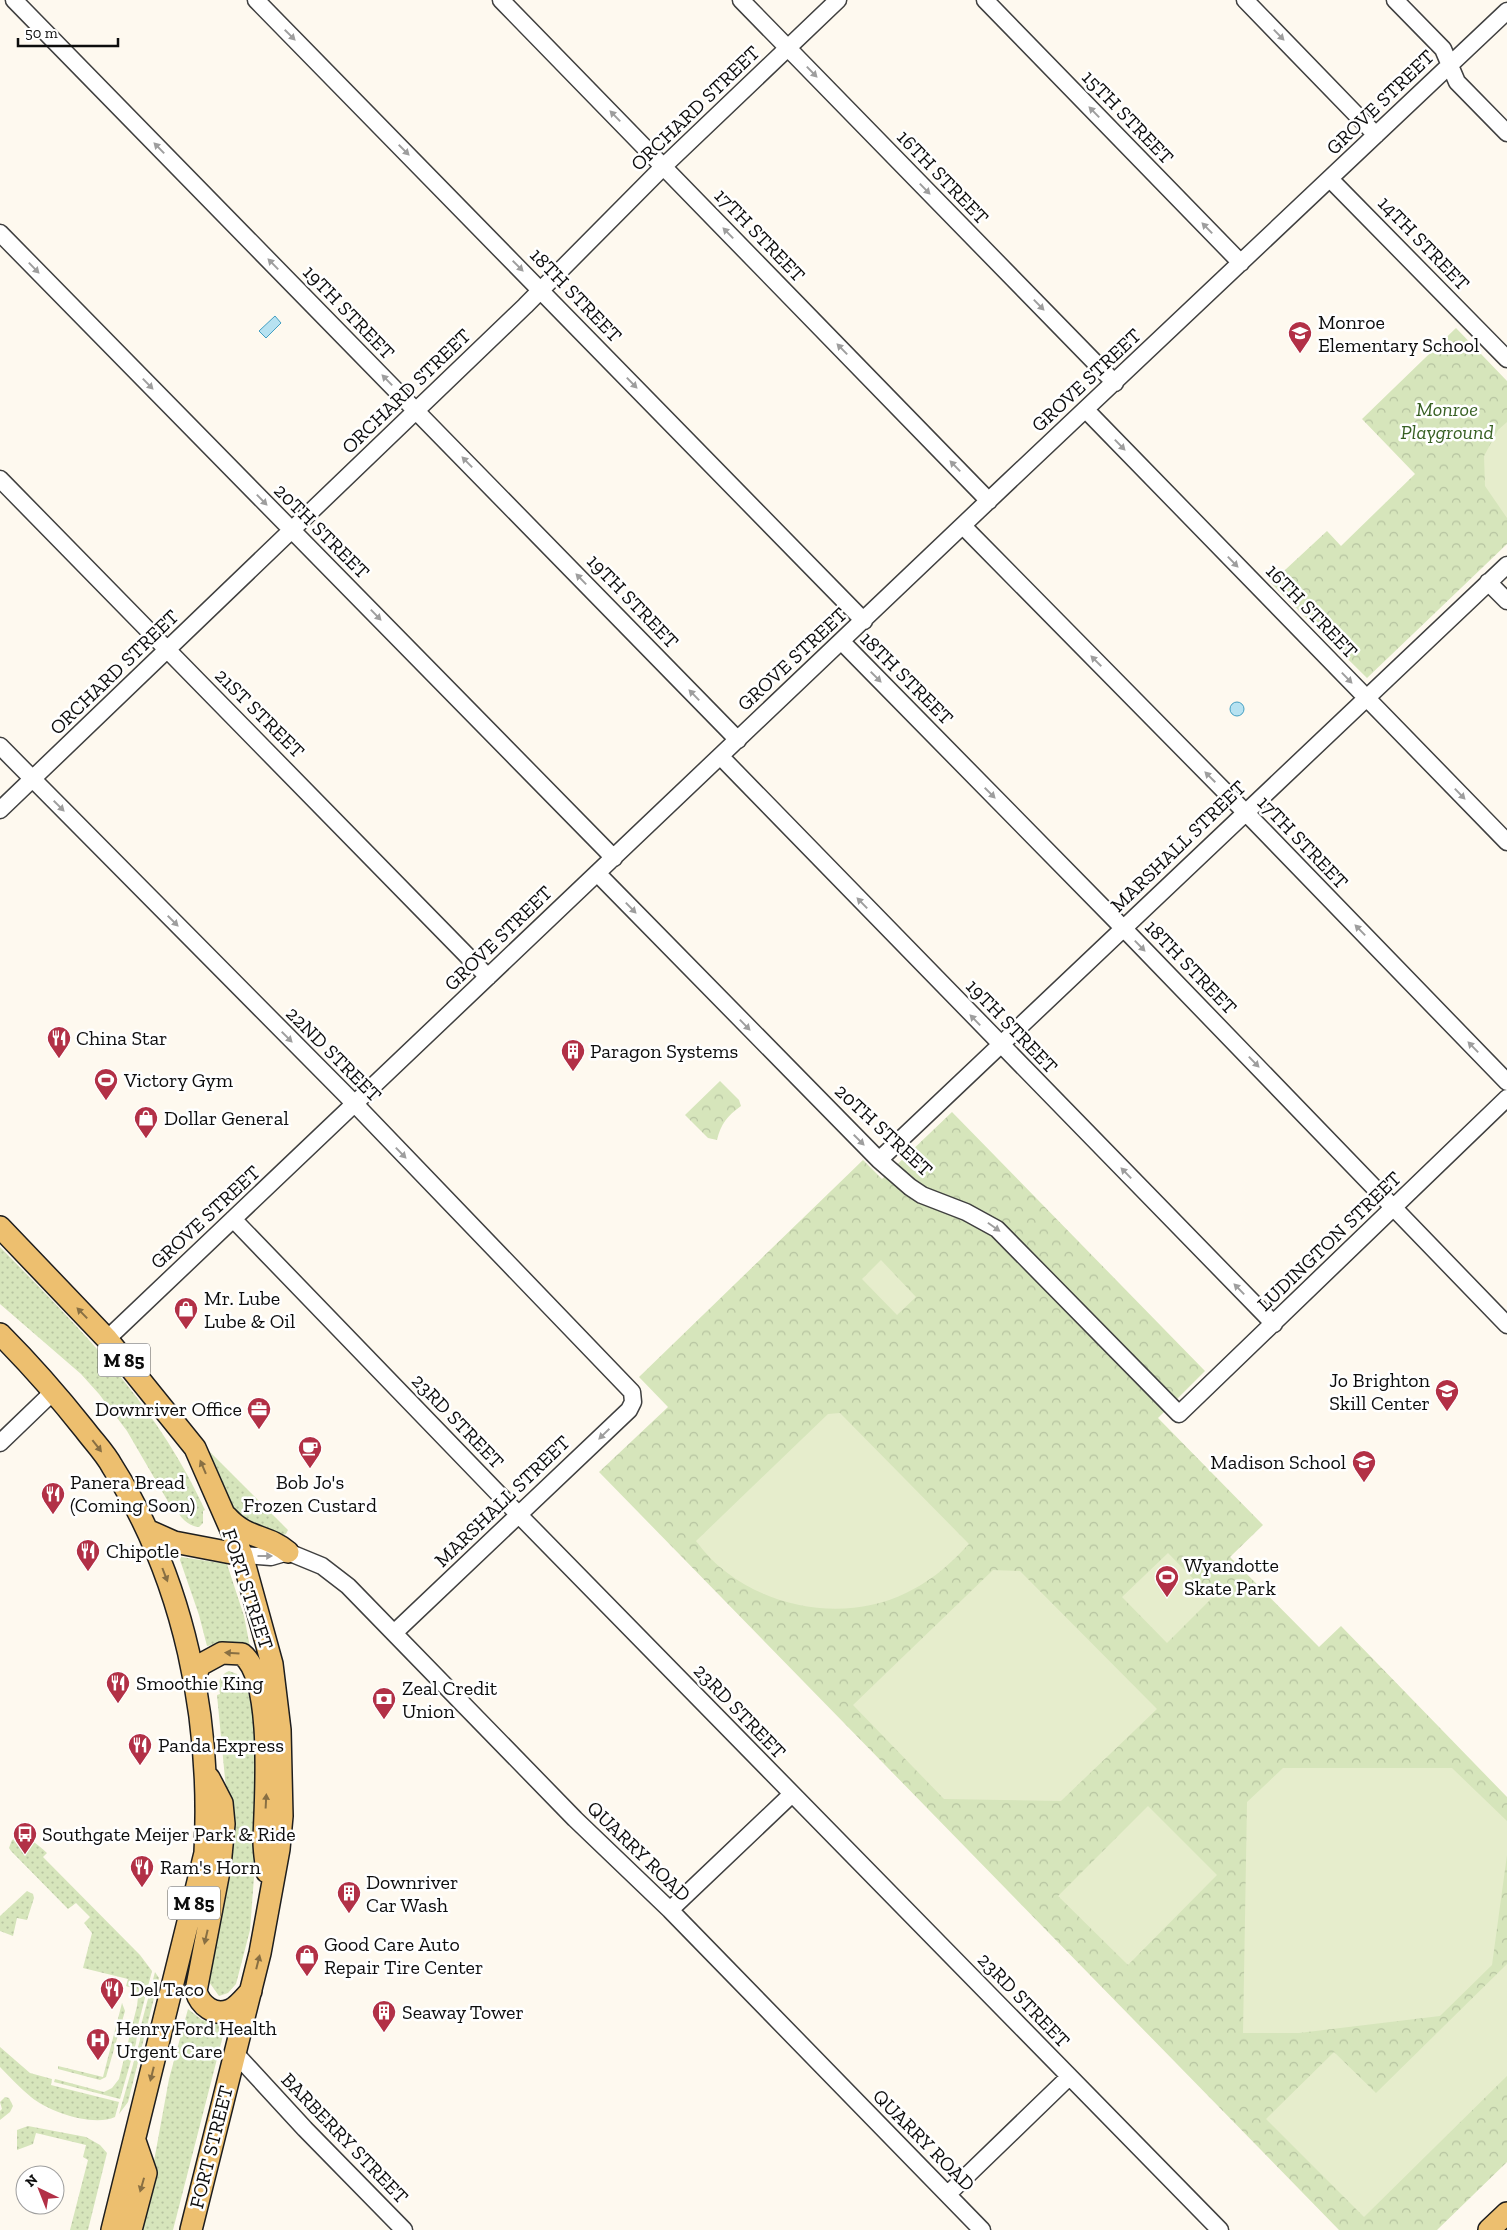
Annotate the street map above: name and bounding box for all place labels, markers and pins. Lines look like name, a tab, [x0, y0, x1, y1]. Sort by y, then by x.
place label: Monroe Elementary School	[1318, 310, 1479, 357]
school or university icon: Monroe Elementary School	[1287, 320, 1313, 354]
restaurant icon: China Star	[46, 1025, 72, 1059]
place label: China Star	[76, 1026, 168, 1050]
building icon: Paragon Systems	[560, 1038, 586, 1072]
place label: Paragon Systems	[590, 1039, 738, 1063]
sports icon: Victory Gym	[93, 1067, 119, 1101]
place label: Victory Gym	[123, 1068, 234, 1092]
shop icon: Dollar General	[133, 1105, 159, 1139]
place label: Dollar General	[164, 1106, 289, 1130]
place label: Mr. Lube Lube & Oil	[204, 1286, 295, 1333]
shop icon: Mr. Lube Lube & Oil	[173, 1296, 199, 1330]
place label: Jo Brighton Skill Center	[1329, 1368, 1431, 1415]
school or university icon: Jo Brighton Skill Center	[1434, 1378, 1460, 1412]
office icon: Downriver Office	[246, 1396, 272, 1430]
place label: Downriver Office	[95, 1397, 242, 1421]
cafe icon: Bob Jo's Frozen Custard	[297, 1435, 323, 1469]
school or university icon: Madison School	[1351, 1449, 1377, 1483]
place label: Madison School	[1210, 1450, 1346, 1474]
place label: Panera Bread (Coming Soon)	[70, 1470, 195, 1517]
place label: Bob Jo's Frozen Custard	[243, 1470, 377, 1517]
restaurant icon: Panera Bread (Coming Soon)	[40, 1481, 66, 1515]
restaurant icon: Chipotle	[75, 1538, 101, 1572]
place label: Chipotle	[106, 1539, 179, 1563]
place label: Wyandotte Skate Park	[1184, 1553, 1279, 1600]
sports icon: Wyandotte Skate Park	[1154, 1564, 1180, 1598]
restaurant icon: Smoothie King	[105, 1670, 131, 1704]
place label: Smoothie King	[136, 1671, 263, 1695]
place label: Zeal Credit Union	[402, 1676, 498, 1723]
bank icon: Zeal Credit Union	[371, 1686, 397, 1720]
restaurant icon: Panda Express	[127, 1732, 153, 1766]
place label: Panda Express	[158, 1733, 284, 1757]
bus stop icon: Southgate Meijer Park & Ride	[12, 1821, 38, 1855]
place label: Southgate Meijer Park & Ride	[42, 1822, 296, 1846]
restaurant icon: Ram's Horn	[129, 1854, 155, 1888]
place label: Ram's Horn	[160, 1855, 261, 1879]
place label: Downriver Car Wash	[366, 1870, 458, 1917]
building icon: Downriver Car Wash	[336, 1880, 362, 1914]
place label: Good Care Auto Repair Tire Center	[324, 1932, 483, 1979]
shop icon: Good Care Auto Repair Tire Center	[294, 1943, 320, 1977]
restaurant icon: Del Taco	[99, 1976, 125, 2010]
place label: Del Taco	[130, 1977, 204, 2001]
building icon: Seaway Tower	[371, 1999, 397, 2033]
place label: Seaway Tower	[402, 2000, 524, 2024]
place label: Henry Ford Health Urgent Care	[116, 2016, 278, 2063]
hospital icon: Henry Ford Health Urgent Care	[85, 2027, 111, 2061]

